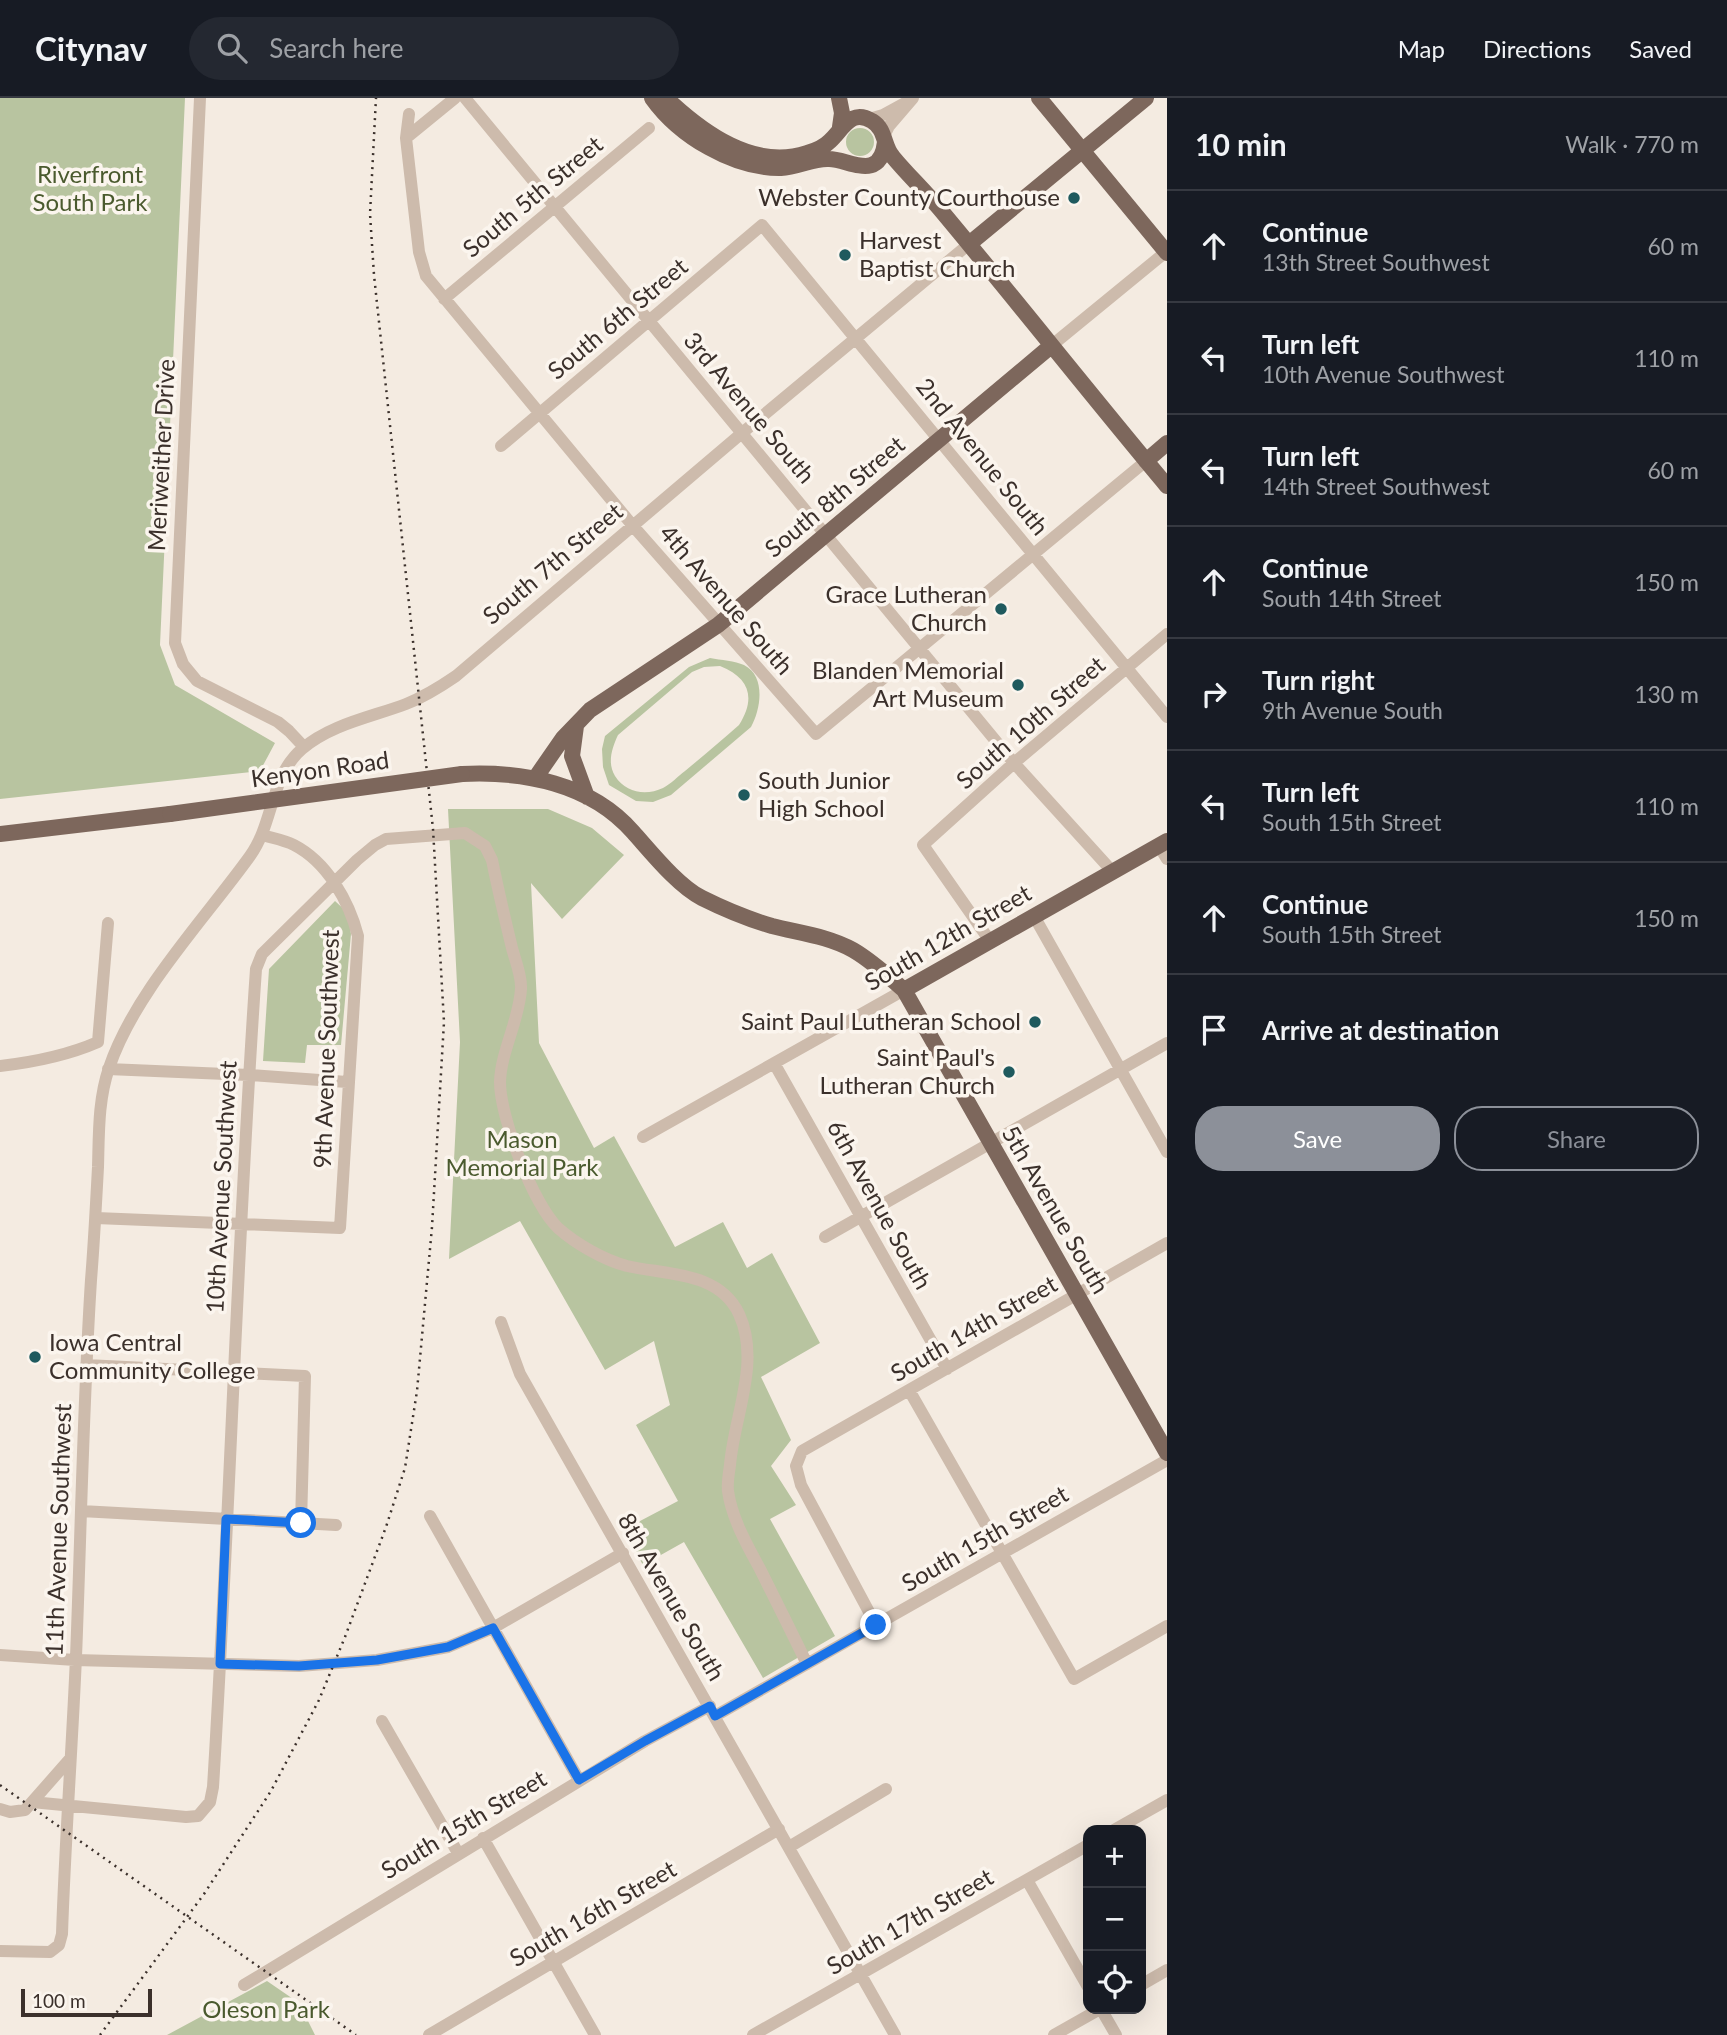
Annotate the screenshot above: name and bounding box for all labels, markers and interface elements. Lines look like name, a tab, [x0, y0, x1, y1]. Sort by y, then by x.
search box	[189, 17, 679, 80]
text: Citynav	[35, 28, 147, 68]
icon: search	[213, 29, 251, 67]
text: Search here	[269, 32, 403, 64]
text: Map	[1398, 34, 1445, 63]
text: Directions	[1483, 34, 1591, 63]
text: Saved	[1629, 34, 1692, 63]
text: 10 min	[1195, 126, 1287, 162]
street label: South 5th Street	[456, 129, 608, 263]
text: Walk · 770 m	[1565, 130, 1699, 158]
park label: Riverfront South Park	[33, 159, 148, 216]
place label: Webster County Courthouse	[758, 182, 1060, 211]
marker: Webster County Courthouse	[1066, 190, 1082, 206]
text: Continue	[1262, 216, 1368, 248]
place label: Harvest Baptist Church	[859, 225, 1015, 282]
icon: ahead	[1195, 227, 1233, 265]
text: 60 m	[1648, 232, 1699, 260]
marker: Harvest Baptist Church	[837, 247, 853, 263]
text: 13th Street Southwest	[1262, 248, 1490, 276]
street label: South 6th Street	[541, 251, 693, 385]
street label: 3rd Avenue South	[678, 326, 822, 489]
text: Turn left	[1262, 328, 1359, 360]
icon: left	[1195, 339, 1233, 377]
text: 110 m	[1634, 344, 1699, 372]
street label: Meriweither Drive	[141, 358, 180, 552]
text: 10th Avenue Southwest	[1262, 360, 1504, 388]
street label: 2nd Avenue South	[911, 372, 1055, 540]
street label: South 8th Street	[758, 429, 910, 563]
text: Turn left	[1262, 440, 1359, 472]
icon: left	[1195, 451, 1233, 489]
text: 60 m	[1648, 456, 1699, 484]
text: 14th Street Southwest	[1262, 472, 1490, 500]
street label: South 7th Street	[476, 496, 628, 630]
street label: 4th Avenue South	[654, 518, 800, 680]
text: Continue	[1262, 552, 1368, 584]
icon: ahead	[1195, 563, 1233, 601]
text: 150 m	[1634, 568, 1699, 596]
place label: Grace Lutheran Church	[826, 579, 987, 636]
text: South 14th Street	[1262, 584, 1441, 612]
marker: Grace Lutheran Church	[993, 601, 1009, 617]
street label: South 10th Street	[950, 649, 1110, 794]
place label: Blanden Memorial Art Museum	[812, 655, 1004, 712]
text: Turn right	[1262, 664, 1375, 696]
icon: right	[1195, 675, 1233, 713]
marker: Blanden Memorial Art Museum	[1010, 677, 1026, 693]
text: 130 m	[1634, 680, 1699, 708]
text: 9th Avenue South	[1262, 696, 1443, 724]
street label: Kenyon Road	[249, 744, 391, 793]
place label: South Junior High School	[758, 765, 890, 822]
text: Turn left	[1262, 776, 1359, 808]
marker: South Junior High School	[736, 787, 752, 803]
icon: left	[1195, 787, 1233, 825]
text: 110 m	[1634, 792, 1699, 820]
text: South 15th Street	[1262, 808, 1441, 836]
street label: South 12th Street	[859, 877, 1036, 996]
text: Continue	[1262, 888, 1368, 920]
icon: ahead	[1195, 899, 1233, 937]
text: 150 m	[1634, 904, 1699, 932]
text: South 15th Street	[1262, 920, 1441, 948]
street label: 9th Avenue Southwest	[307, 929, 344, 1169]
place label: Saint Paul Lutheran School	[741, 1006, 1021, 1035]
icon: arrive	[1195, 1011, 1233, 1049]
marker: Saint Paul Lutheran School	[1027, 1014, 1043, 1030]
text: Arrive at destination	[1262, 1014, 1499, 1046]
place label: Saint Paul's Lutheran Church	[819, 1042, 995, 1099]
street label: 10th Avenue Southwest	[199, 1059, 242, 1314]
marker: Saint Paul's Lutheran Church	[1001, 1064, 1017, 1080]
button: Save	[1195, 1106, 1440, 1171]
button: Share	[1454, 1106, 1699, 1171]
street label: 6th Avenue South	[822, 1115, 939, 1294]
street label: 5th Avenue South	[997, 1120, 1116, 1298]
park label: Mason Memorial Park	[445, 1124, 599, 1181]
street label: South 14th Street	[885, 1268, 1062, 1387]
place label: Iowa Central Community College	[49, 1327, 255, 1384]
marker: Iowa Central Community College	[27, 1349, 43, 1365]
street label: 11th Avenue Southwest	[39, 1403, 76, 1657]
street label: South 15th Street	[896, 1478, 1073, 1597]
route start	[285, 1507, 316, 1538]
street label: 8th Avenue South	[613, 1507, 732, 1685]
route end	[860, 1609, 891, 1640]
street label: South 15th Street	[376, 1763, 551, 1884]
map controls	[1083, 1825, 1146, 2014]
button: +	[1083, 1825, 1146, 1888]
street label: South 16th Street	[504, 1853, 681, 1972]
street label: South 17th Street	[821, 1861, 998, 1980]
button: −	[1083, 1888, 1146, 1951]
button: locate	[1083, 1951, 1146, 2014]
scale bar	[21, 1986, 152, 2018]
text: 100 m	[32, 1989, 86, 2012]
park label: Oleson Park	[202, 1994, 331, 2023]

